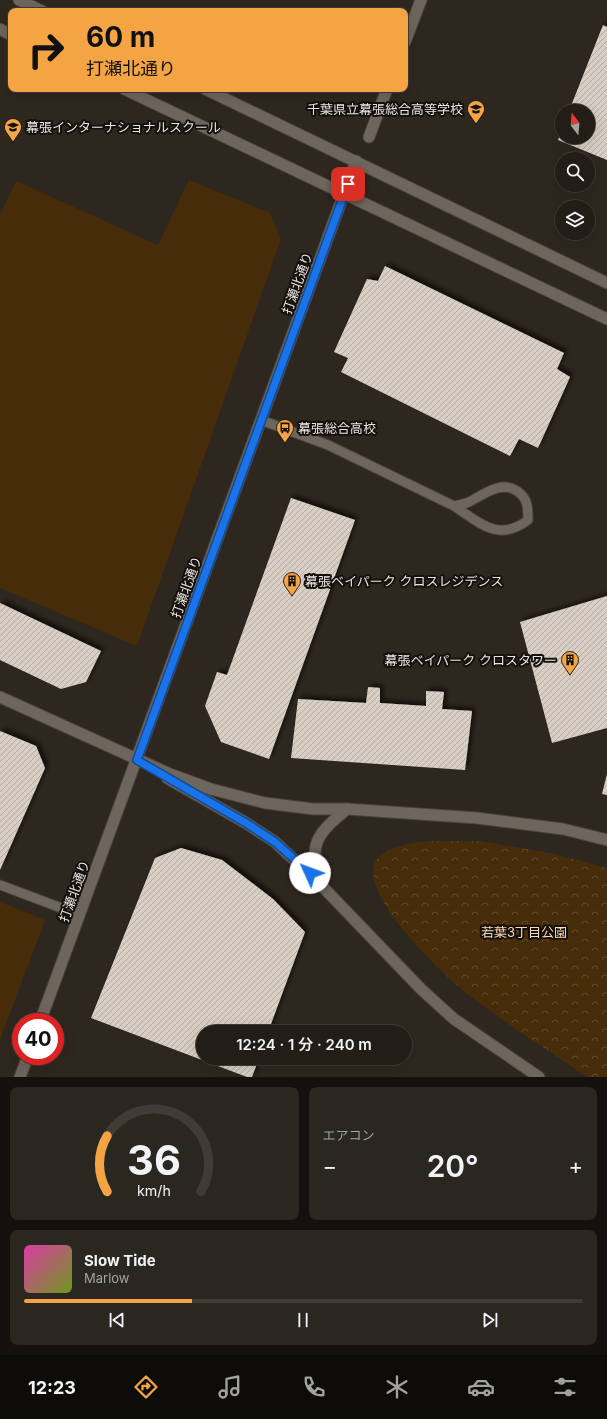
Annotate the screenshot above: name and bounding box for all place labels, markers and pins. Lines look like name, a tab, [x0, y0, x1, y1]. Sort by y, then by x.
school or university icon: 千葉県立幕張総合高等学校	[466, 99, 486, 124]
place label: 千葉県立幕張総合高等学校	[307, 101, 463, 117]
school or university icon: 幕張インターナショナルスクール	[3, 117, 23, 142]
place label: 幕張インターナショナルスクール	[26, 119, 221, 135]
pin	[331, 167, 365, 201]
bus stop icon: 幕張総合高校	[275, 418, 295, 443]
place label: 幕張総合高校	[298, 420, 376, 436]
building icon: 幕張ベイパーク クロスレジデンス	[282, 571, 302, 596]
place label: 幕張ベイパーク クロスレジデンス	[305, 573, 503, 589]
building icon: 幕張ベイパーク クロスタワー	[560, 650, 580, 675]
place label: 幕張ベイパーク クロスタワー	[385, 652, 557, 668]

